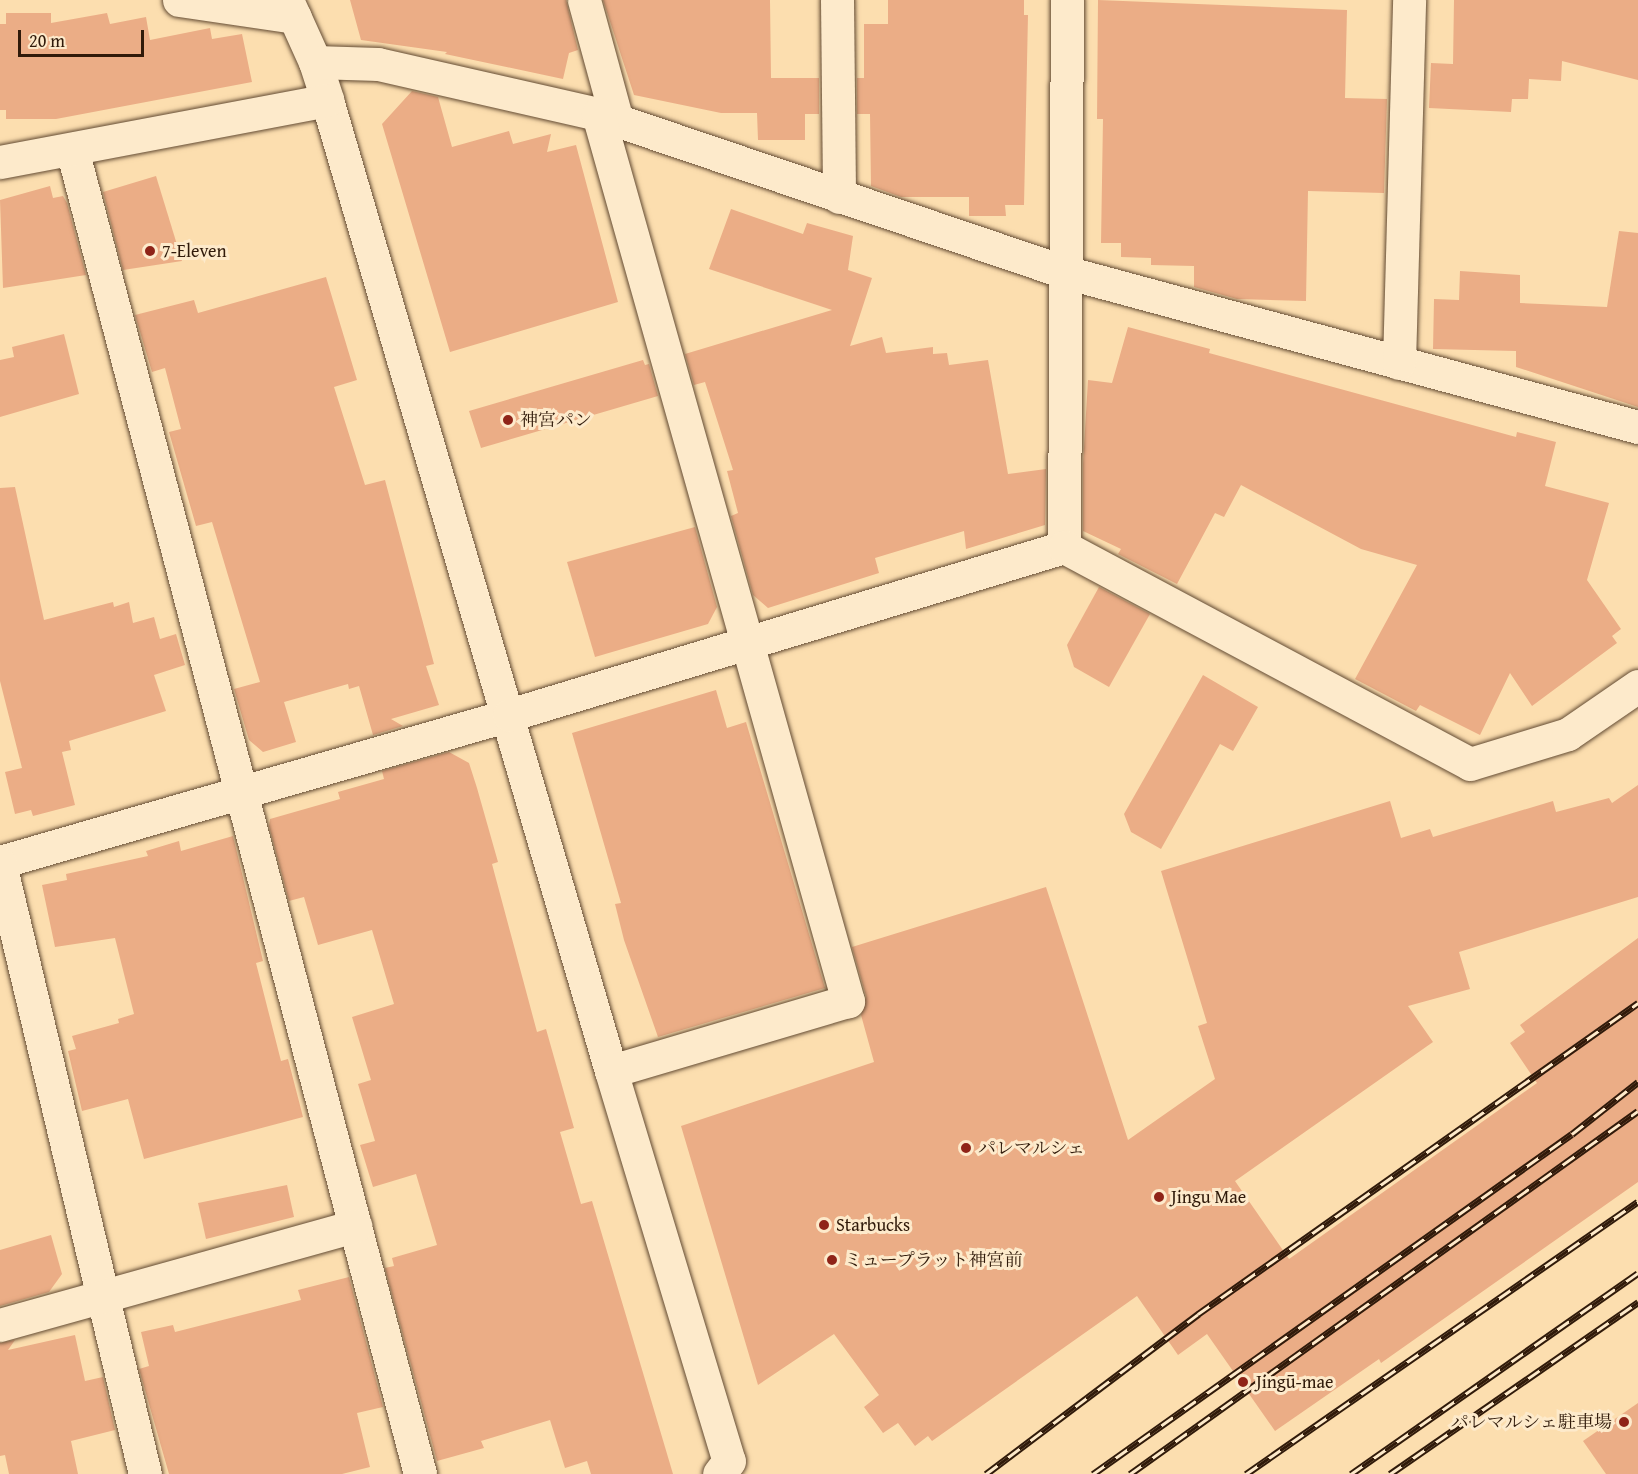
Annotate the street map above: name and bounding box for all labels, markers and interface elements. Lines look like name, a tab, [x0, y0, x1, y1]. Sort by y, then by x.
scale bar	[21, 18, 147, 56]
text: 20 m	[29, 27, 65, 54]
place label: 7-Eleven	[162, 240, 227, 262]
marker: 7-Eleven	[143, 244, 157, 258]
place label: 神宮パン	[520, 409, 592, 431]
marker: 神宮パン	[501, 413, 515, 427]
place label: パレマルシェ	[978, 1137, 1086, 1159]
marker: パレマルシェ	[959, 1141, 973, 1155]
place label: Jingu Mae	[1171, 1186, 1246, 1208]
marker: Jingu Mae	[1152, 1190, 1166, 1204]
place label: Starbucks	[836, 1214, 910, 1236]
marker: Starbucks	[817, 1218, 831, 1232]
place label: ミュープラット神宮前	[844, 1249, 1024, 1271]
marker: ミュープラット神宮前	[825, 1253, 839, 1267]
place label: Jingū-mae	[1256, 1371, 1333, 1393]
marker: Jingū-mae	[1234, 1373, 1252, 1391]
place label: パレマルシェ駐車場	[1450, 1411, 1612, 1433]
marker: パレマルシェ駐車場	[1617, 1415, 1631, 1429]

